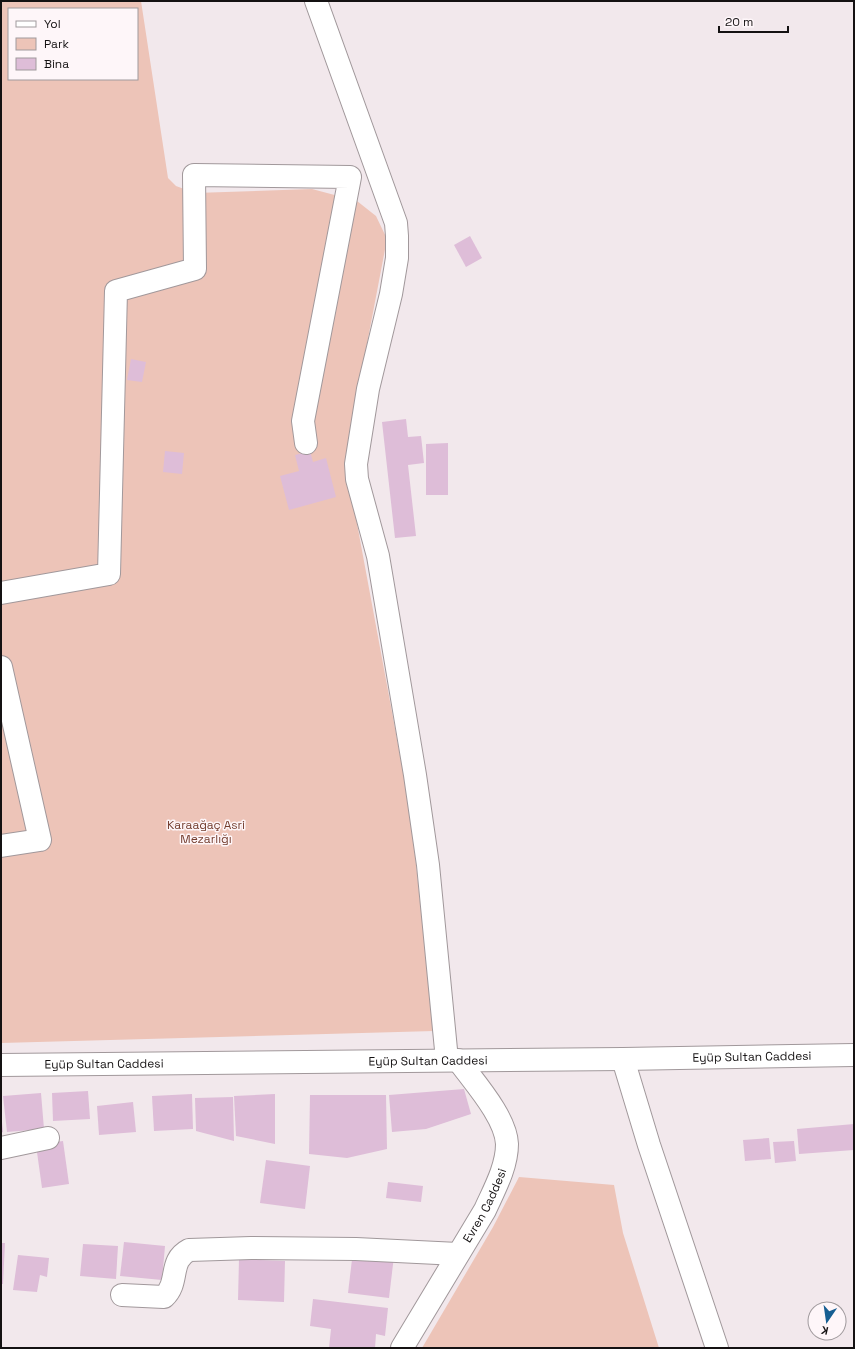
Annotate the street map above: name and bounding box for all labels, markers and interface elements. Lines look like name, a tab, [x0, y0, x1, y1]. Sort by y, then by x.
legend	[8, 8, 138, 80]
scale bar	[719, 8, 788, 34]
text: 20 m	[725, 14, 753, 30]
text: Yol	[44, 16, 61, 32]
text: Park	[44, 36, 69, 52]
text: Bina	[44, 56, 69, 72]
park label: Karaağaç Asri Mezarlığı	[167, 817, 245, 847]
street label: Eyüp Sultan Caddesi	[692, 1048, 812, 1066]
street label: Eyüp Sultan Caddesi	[368, 1052, 488, 1069]
street label: Eyüp Sultan Caddesi	[44, 1055, 164, 1073]
street label: Evren Caddesi	[459, 1166, 510, 1246]
north arrow	[807, 1301, 847, 1341]
text: K	[820, 1323, 830, 1338]

